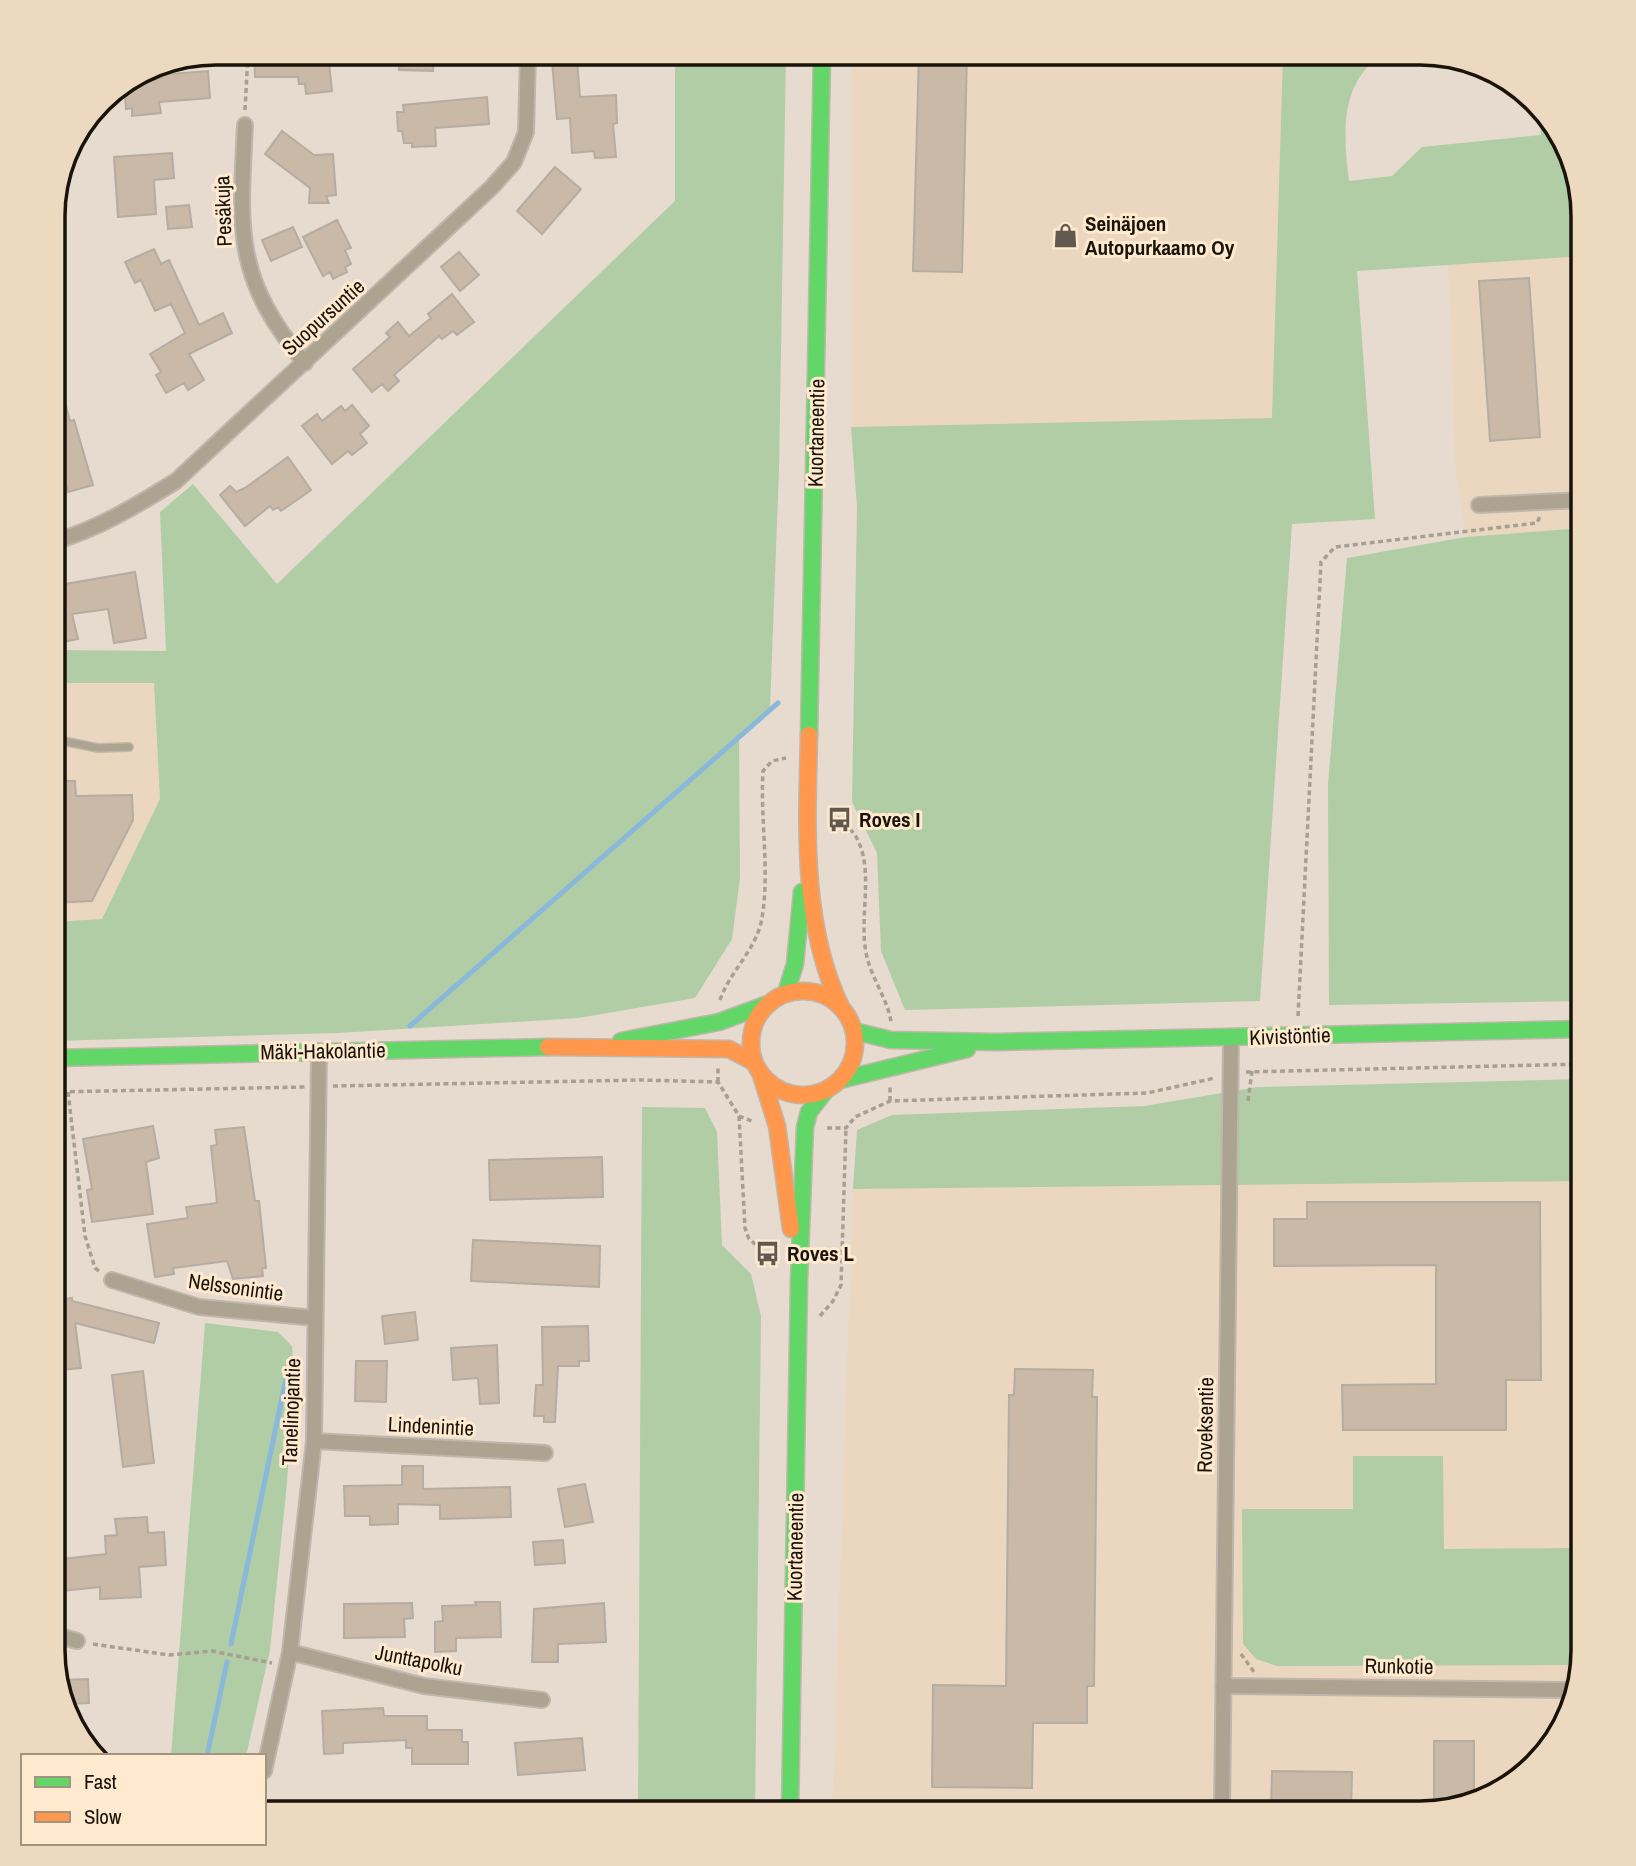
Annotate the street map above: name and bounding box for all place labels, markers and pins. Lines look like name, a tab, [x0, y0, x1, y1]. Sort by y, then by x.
place label: Seinäjoen Autopurkaamo Oy	[1085, 209, 1235, 262]
shop icon: Seinäjoen Autopurkaamo Oy	[1051, 221, 1079, 249]
bus stop icon: Roves I	[825, 805, 853, 833]
place label: Roves I	[859, 805, 920, 834]
bus stop icon: Roves L	[753, 1239, 781, 1267]
place label: Roves L	[787, 1239, 854, 1268]

